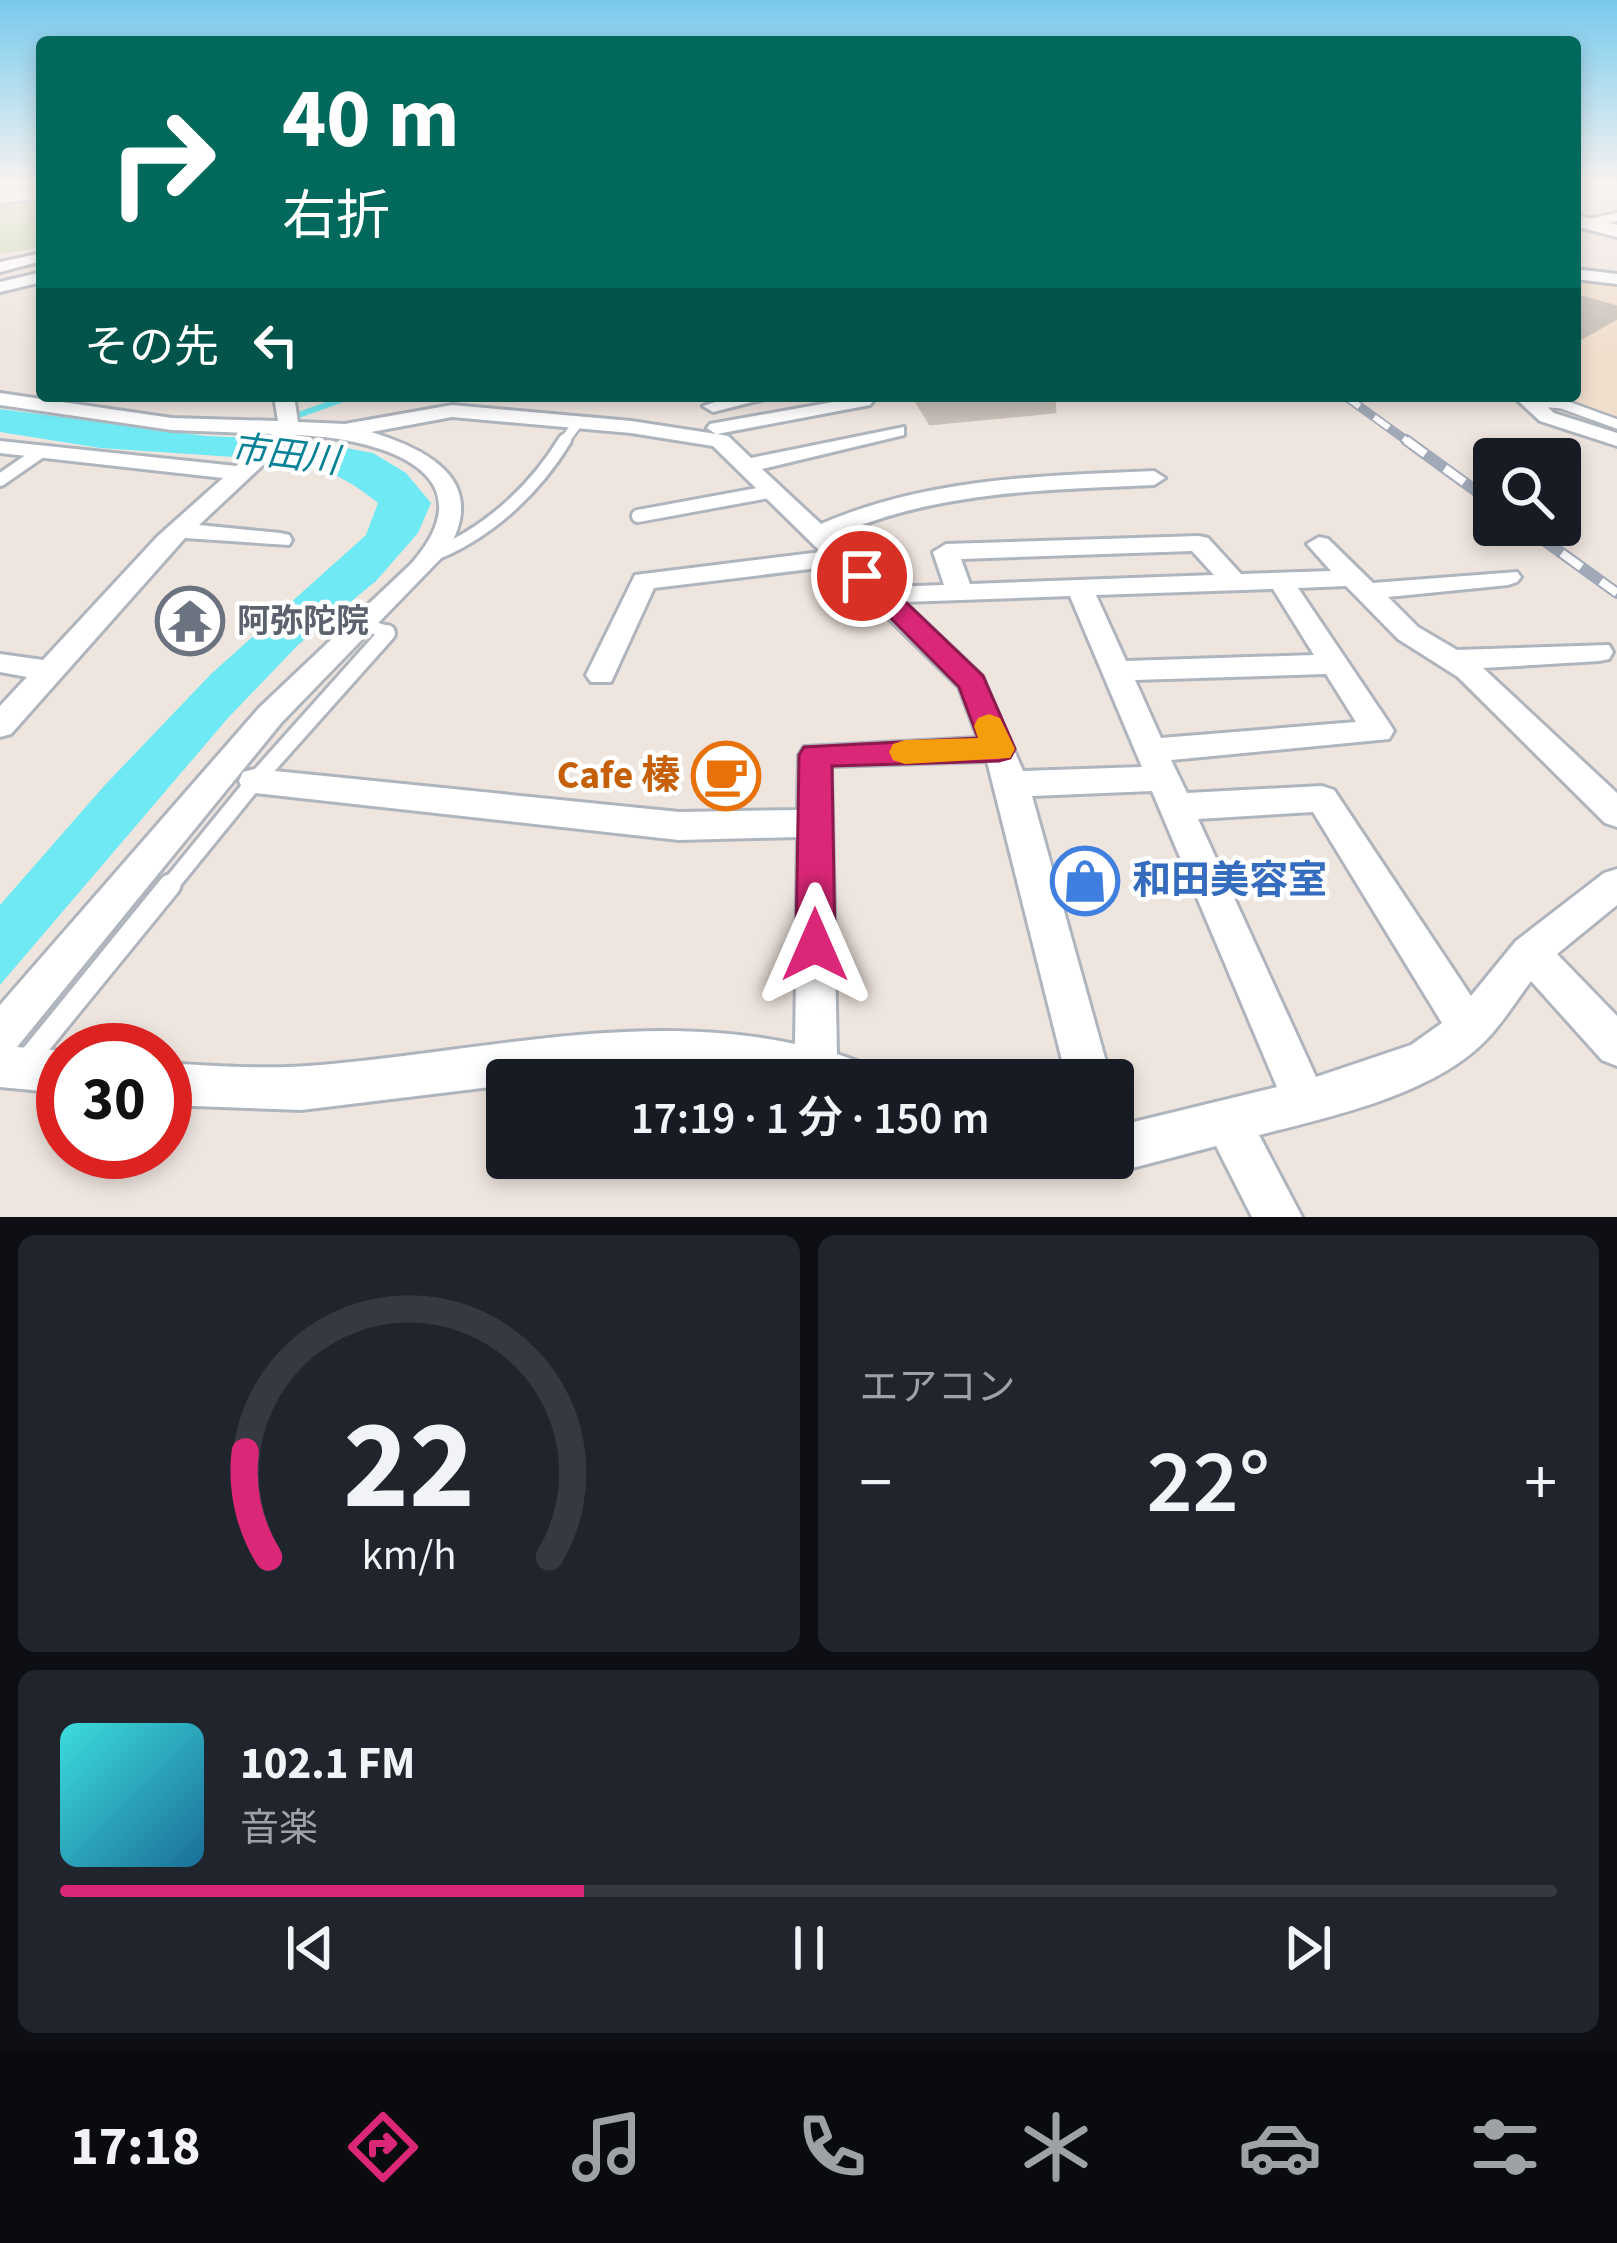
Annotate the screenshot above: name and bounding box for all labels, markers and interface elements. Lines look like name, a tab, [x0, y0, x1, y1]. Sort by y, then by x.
text: 40 m	[282, 60, 460, 180]
icon: right	[84, 84, 240, 240]
text: 右折	[282, 179, 390, 256]
icon: left	[243, 312, 309, 378]
text: その先	[84, 316, 219, 380]
water label: 市田川	[228, 423, 346, 487]
map controls	[1473, 438, 1581, 546]
button: search	[1473, 438, 1581, 546]
pin	[811, 525, 913, 627]
icon: arrive	[829, 543, 895, 609]
temple icon: 阿弥陀院	[155, 586, 225, 656]
place label: 阿弥陀院	[237, 598, 369, 645]
cafe icon: Cafe 榛	[691, 741, 761, 811]
place label: Cafe 榛	[557, 748, 680, 804]
shop icon: 和田美容室	[1050, 846, 1120, 916]
place label: 和田美容室	[1132, 853, 1327, 909]
position arrow	[752, 882, 878, 1008]
speed limit sign: 30	[36, 1023, 192, 1179]
text: 17:19 · 1 分 · 150 m	[631, 1087, 989, 1151]
text: エアコン	[860, 1360, 1016, 1416]
text: 22	[343, 1378, 475, 1556]
text: 22°	[1146, 1419, 1270, 1547]
text: −	[860, 1436, 892, 1530]
text: +	[1524, 1436, 1557, 1530]
text: km/h	[361, 1524, 456, 1585]
text: 102.1 FM	[240, 1732, 415, 1796]
text: 音楽	[240, 1801, 318, 1857]
icon: previous	[277, 1915, 343, 1981]
icon: pause	[776, 1915, 842, 1981]
icon: next	[1275, 1915, 1341, 1981]
icon: directions	[341, 2105, 425, 2189]
icon: music	[565, 2105, 649, 2189]
icon: phone	[790, 2105, 874, 2189]
icon: climate	[1014, 2105, 1098, 2189]
icon: car	[1238, 2105, 1322, 2189]
icon: filters	[1463, 2105, 1547, 2189]
text: 17:18	[70, 2109, 200, 2186]

